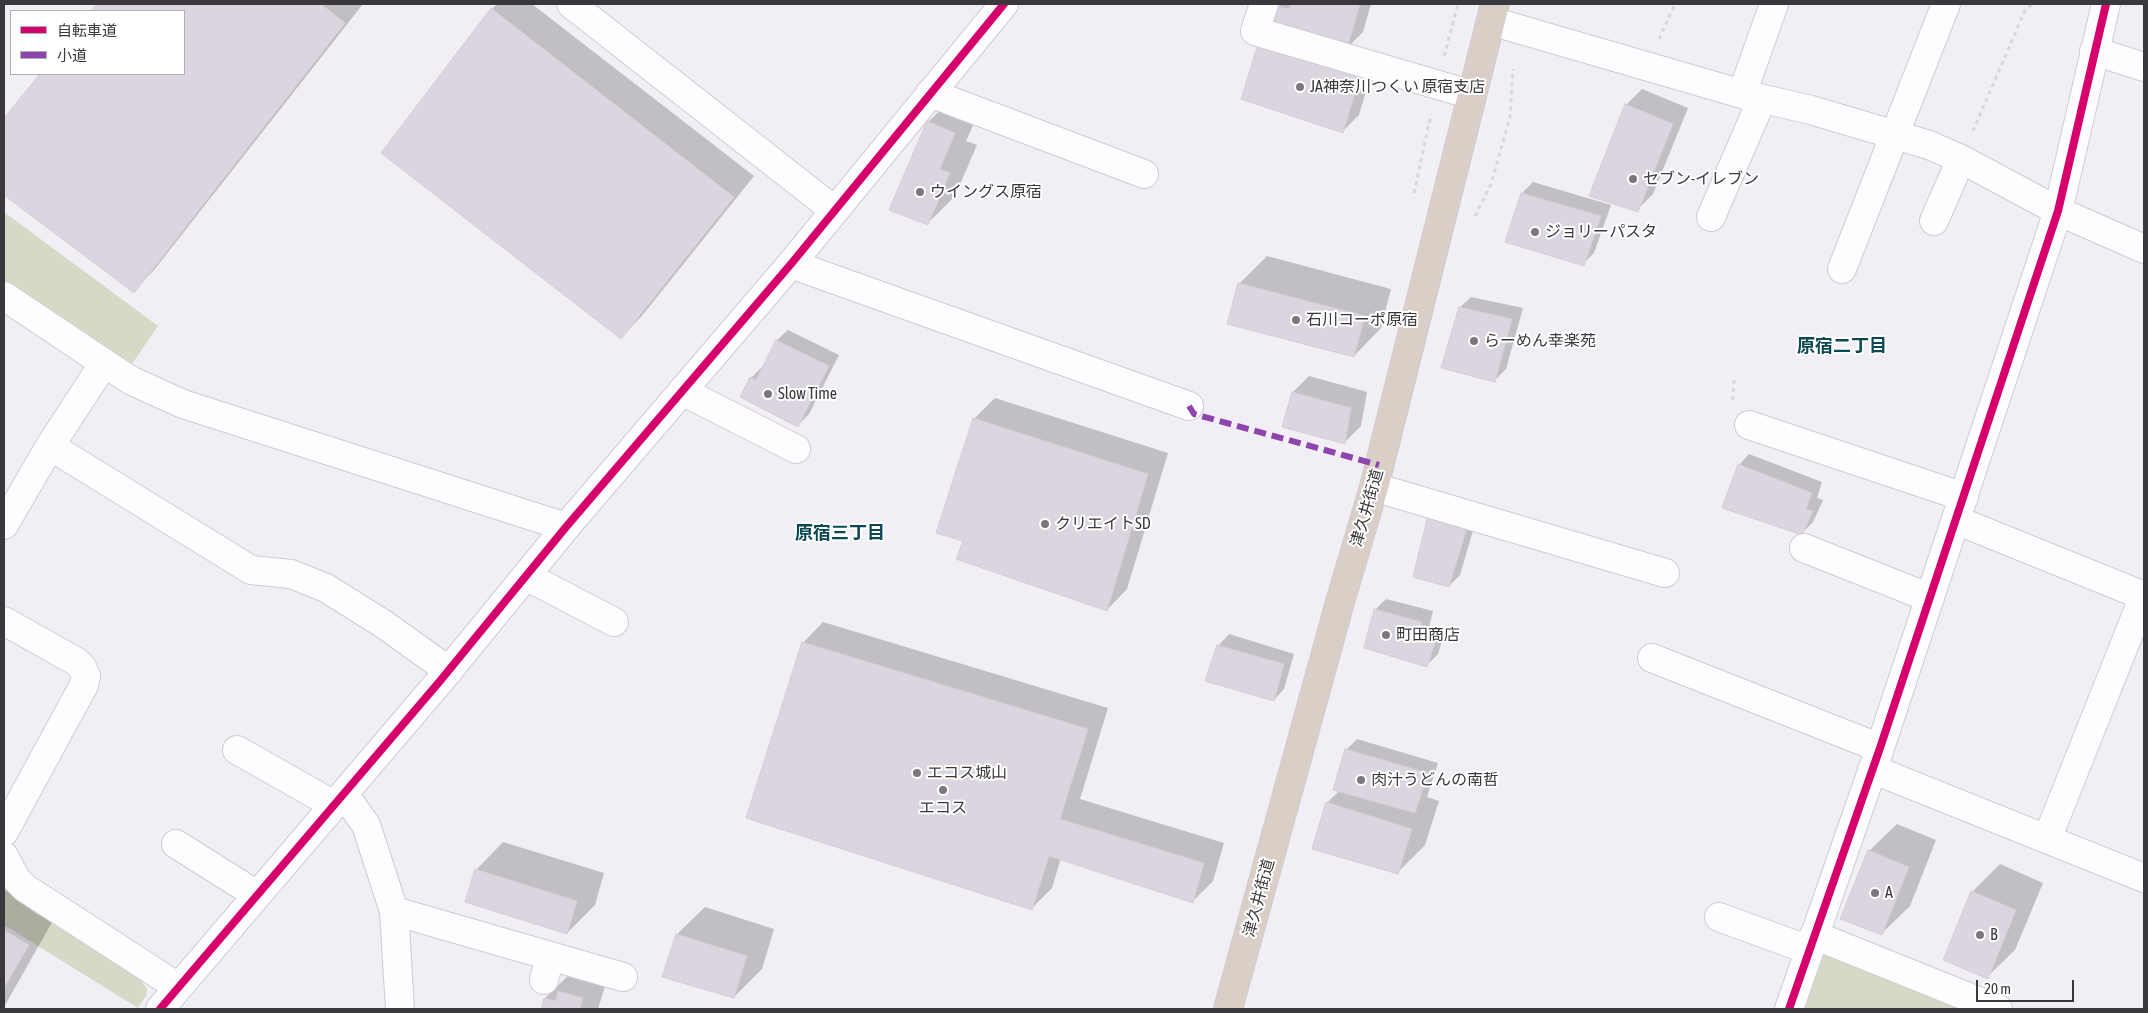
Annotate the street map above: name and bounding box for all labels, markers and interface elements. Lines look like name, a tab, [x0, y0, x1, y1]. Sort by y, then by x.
legend	[10, 10, 185, 75]
text: 自転車道	[57, 22, 117, 39]
text: 小道	[57, 47, 87, 64]
place label: JA神奈川つくい 原宿支店	[1310, 77, 1485, 97]
marker: JA神奈川つくい 原宿支店	[1294, 81, 1306, 93]
place label: セブン-イレブン	[1643, 169, 1759, 189]
marker: セブン-イレブン	[1627, 173, 1639, 185]
place label: ウイングス原宿	[930, 182, 1042, 202]
marker: ウイングス原宿	[914, 186, 926, 198]
place label: ジョリーパスタ	[1545, 222, 1657, 242]
marker: ジョリーパスタ	[1529, 226, 1541, 238]
place label: 石川コーポ原宿	[1306, 310, 1418, 330]
marker: 石川コーポ原宿	[1290, 314, 1302, 326]
place label: らーめん幸楽苑	[1484, 331, 1596, 351]
marker: らーめん幸楽苑	[1468, 335, 1480, 347]
district label: 原宿二丁目	[1797, 335, 1887, 357]
place label: Slow Time	[778, 384, 837, 404]
marker: Slow Time	[762, 388, 774, 400]
street label: 津久井街道	[1347, 467, 1387, 549]
place label: クリエイトSD	[1055, 514, 1151, 534]
marker: クリエイトSD	[1039, 518, 1051, 530]
district label: 原宿三丁目	[795, 522, 885, 544]
place label: 町田商店	[1396, 625, 1460, 645]
marker: 町田商店	[1380, 629, 1392, 641]
place label: エコス城山	[927, 763, 1007, 783]
marker: エコス城山	[911, 767, 923, 779]
place label: 肉汁うどんの南哲	[1371, 770, 1499, 790]
marker: 肉汁うどんの南哲	[1355, 774, 1367, 786]
marker: エコス	[937, 784, 949, 796]
place label: エコス	[919, 798, 967, 818]
street label: 津久井街道	[1239, 857, 1279, 939]
place label: A	[1885, 883, 1893, 903]
marker: A	[1869, 887, 1881, 899]
place label: B	[1990, 925, 1998, 945]
marker: B	[1974, 929, 1986, 941]
scale bar	[1978, 970, 2076, 1002]
text: 20 m	[1984, 980, 2011, 997]

